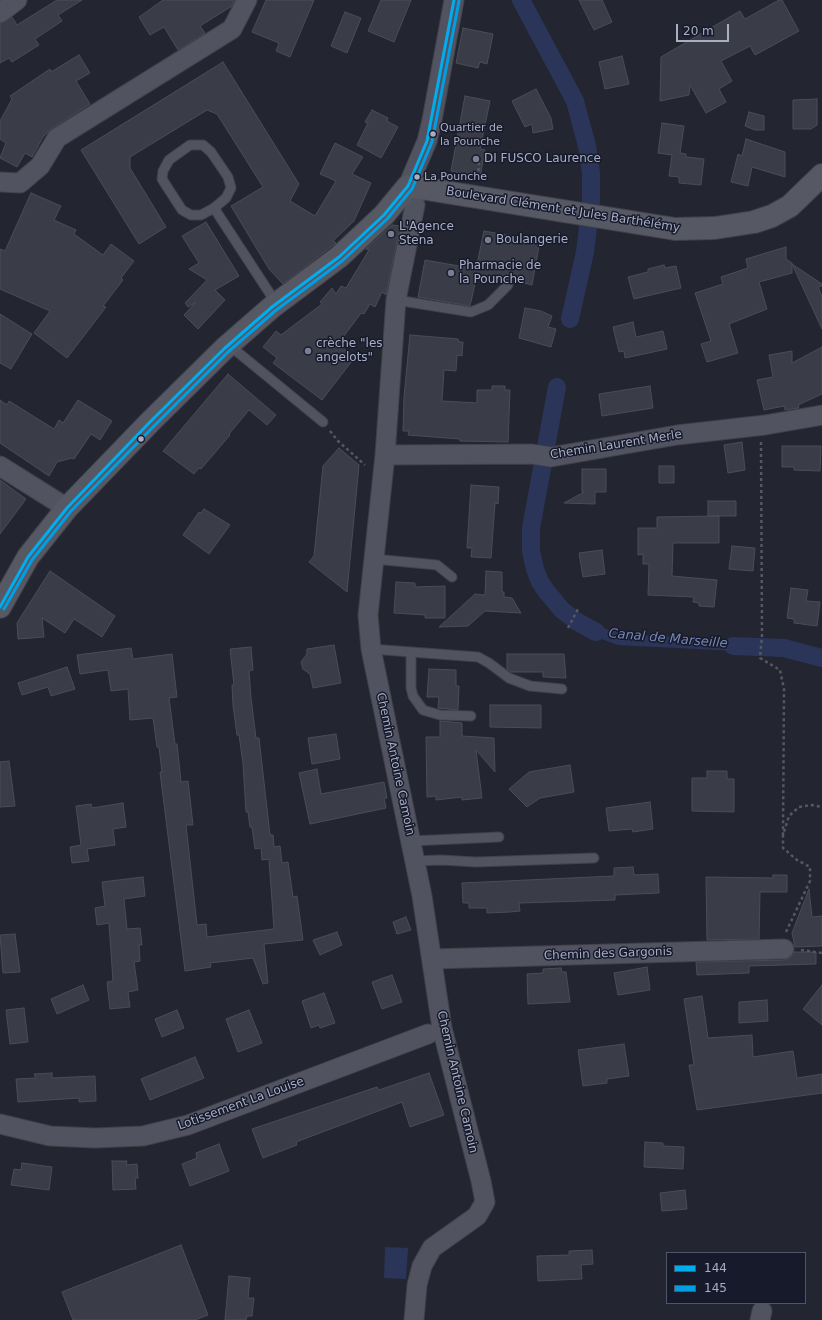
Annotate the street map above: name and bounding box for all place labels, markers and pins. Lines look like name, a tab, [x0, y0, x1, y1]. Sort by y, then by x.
place label: Quartier de la Pounche	[440, 121, 503, 147]
marker: Quartier de la Pounche	[428, 129, 438, 139]
place label: DI FUSCO Laurence	[484, 152, 601, 166]
marker: DI FUSCO Laurence	[471, 154, 481, 164]
place label: La Pounche	[424, 170, 487, 184]
marker: La Pounche	[412, 172, 422, 182]
place label: L'Agence Stena	[399, 220, 454, 248]
marker: L'Agence Stena	[386, 229, 396, 239]
place label: Boulangerie	[496, 233, 568, 247]
marker: Boulangerie	[483, 235, 493, 245]
place label: Pharmacie de la Pounche	[459, 259, 541, 287]
marker: Pharmacie de la Pounche	[446, 268, 456, 278]
place label: crèche "les angelots"	[316, 337, 383, 365]
marker: crèche "les angelots"	[303, 346, 313, 356]
unlabelled marker	[136, 434, 146, 444]

